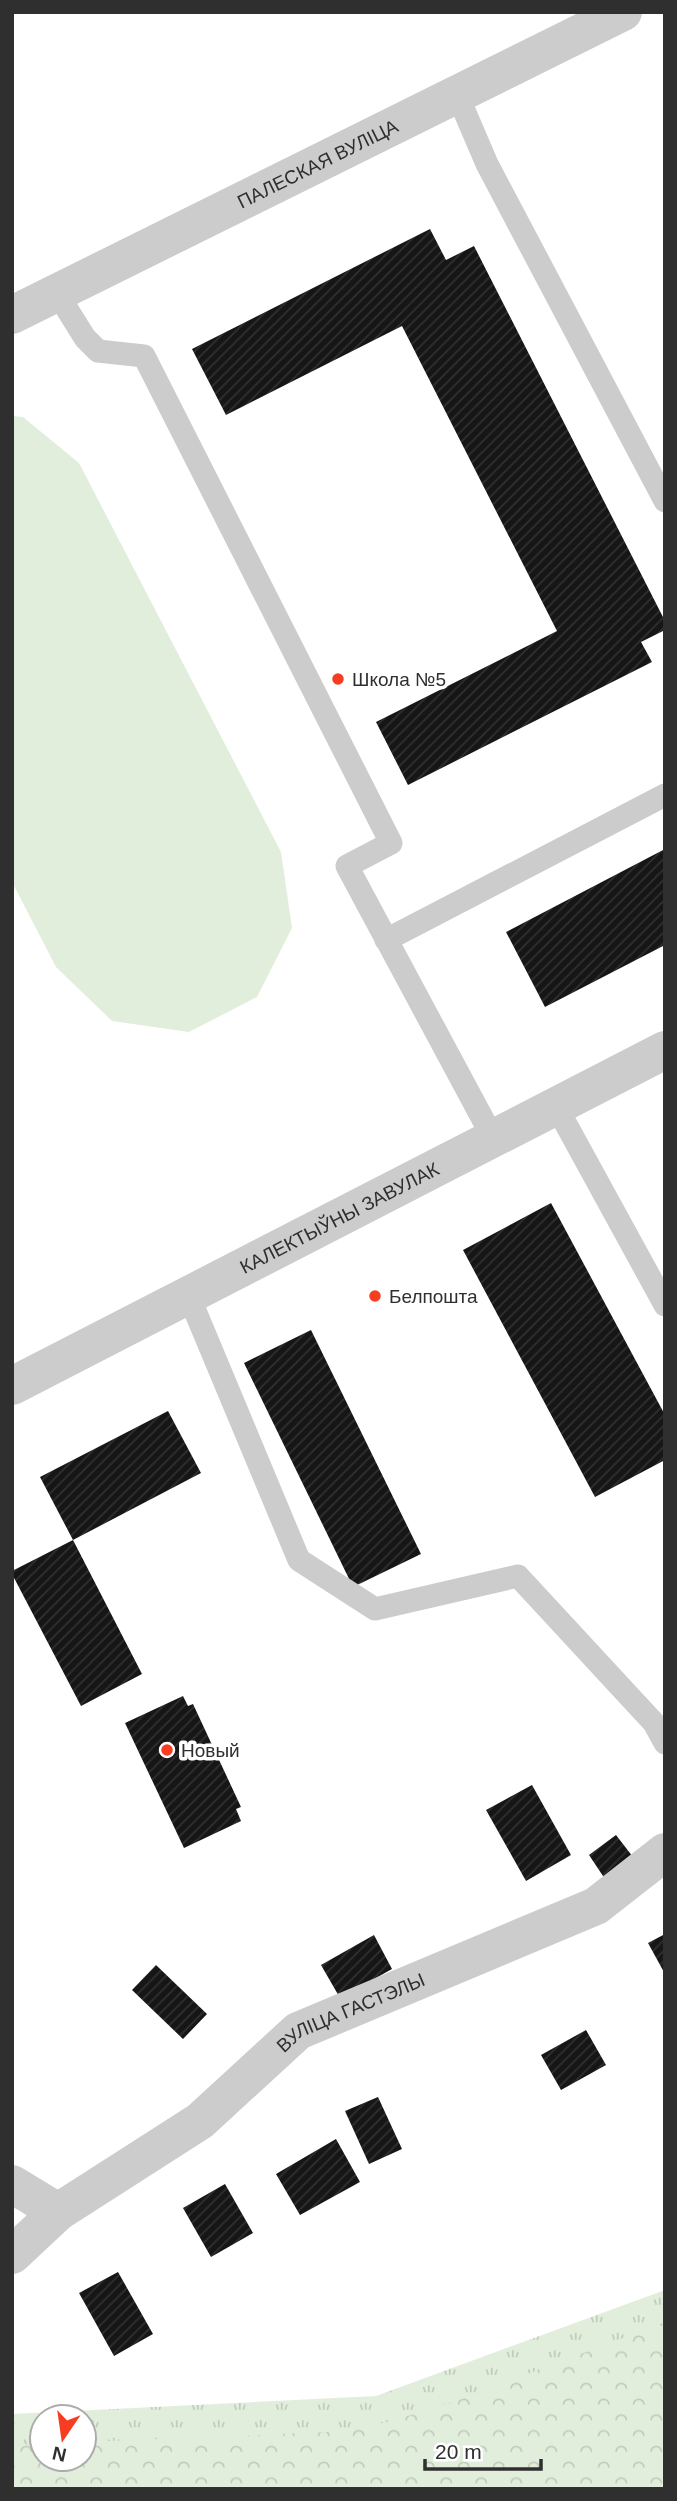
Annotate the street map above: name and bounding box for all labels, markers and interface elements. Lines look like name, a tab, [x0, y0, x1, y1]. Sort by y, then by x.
street label: ПАЛЕСКАЯ ВУЛІЦА	[234, 115, 401, 212]
place label: Школа №5	[352, 669, 446, 690]
marker: Школа №5	[330, 671, 346, 687]
street label: КАЛЕКТЫЎНЫ ЗАВУЛАК	[236, 1158, 442, 1277]
place label: Белпошта	[389, 1286, 478, 1307]
marker: Белпошта	[367, 1288, 383, 1304]
place label: Новый	[181, 1740, 240, 1761]
marker: Новый	[159, 1742, 175, 1758]
street label: ВУЛІЦА ГАСТЭЛЫ	[272, 1969, 428, 2056]
north arrow	[28, 2403, 98, 2473]
scale bar	[425, 2428, 540, 2472]
text: 20 m	[435, 2440, 482, 2463]
text: N	[50, 2442, 68, 2466]

